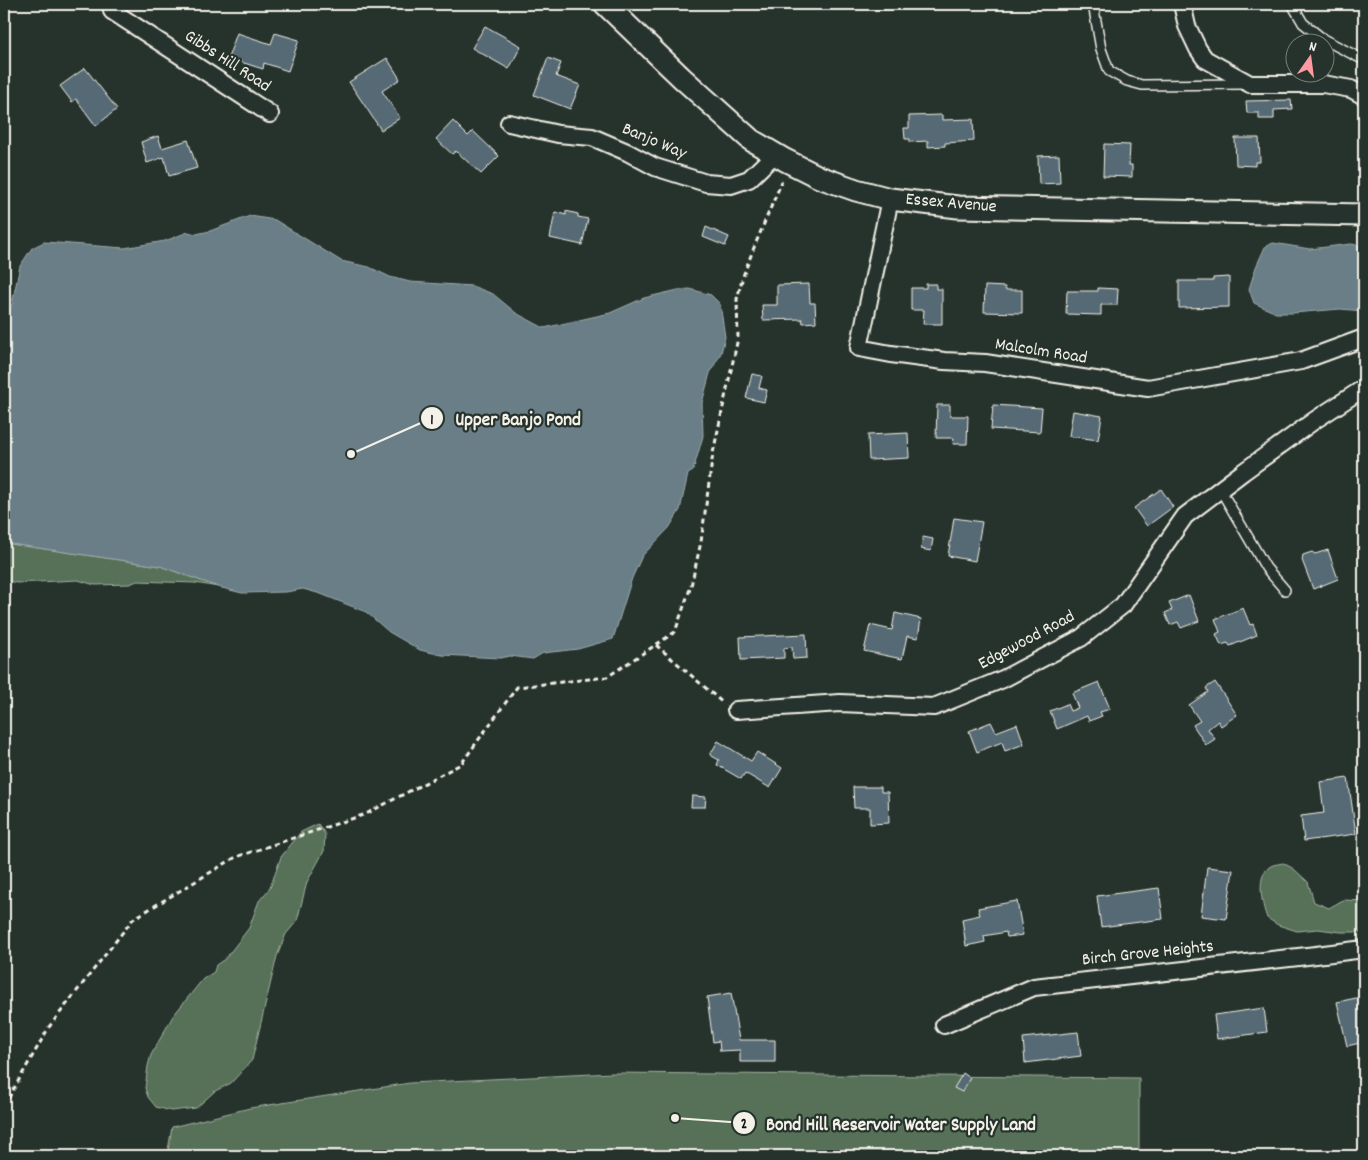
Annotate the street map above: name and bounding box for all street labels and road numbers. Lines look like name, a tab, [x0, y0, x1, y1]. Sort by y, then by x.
street label: Gibbs Hill Road	[179, 25, 275, 99]
street label: Banjo Way	[618, 117, 691, 167]
street label: Essex Avenue	[904, 188, 998, 220]
street label: Malcolm Road	[993, 332, 1089, 372]
street label: Edgewood Road	[974, 605, 1080, 677]
street label: Birch Grove Heights	[1081, 935, 1215, 973]

